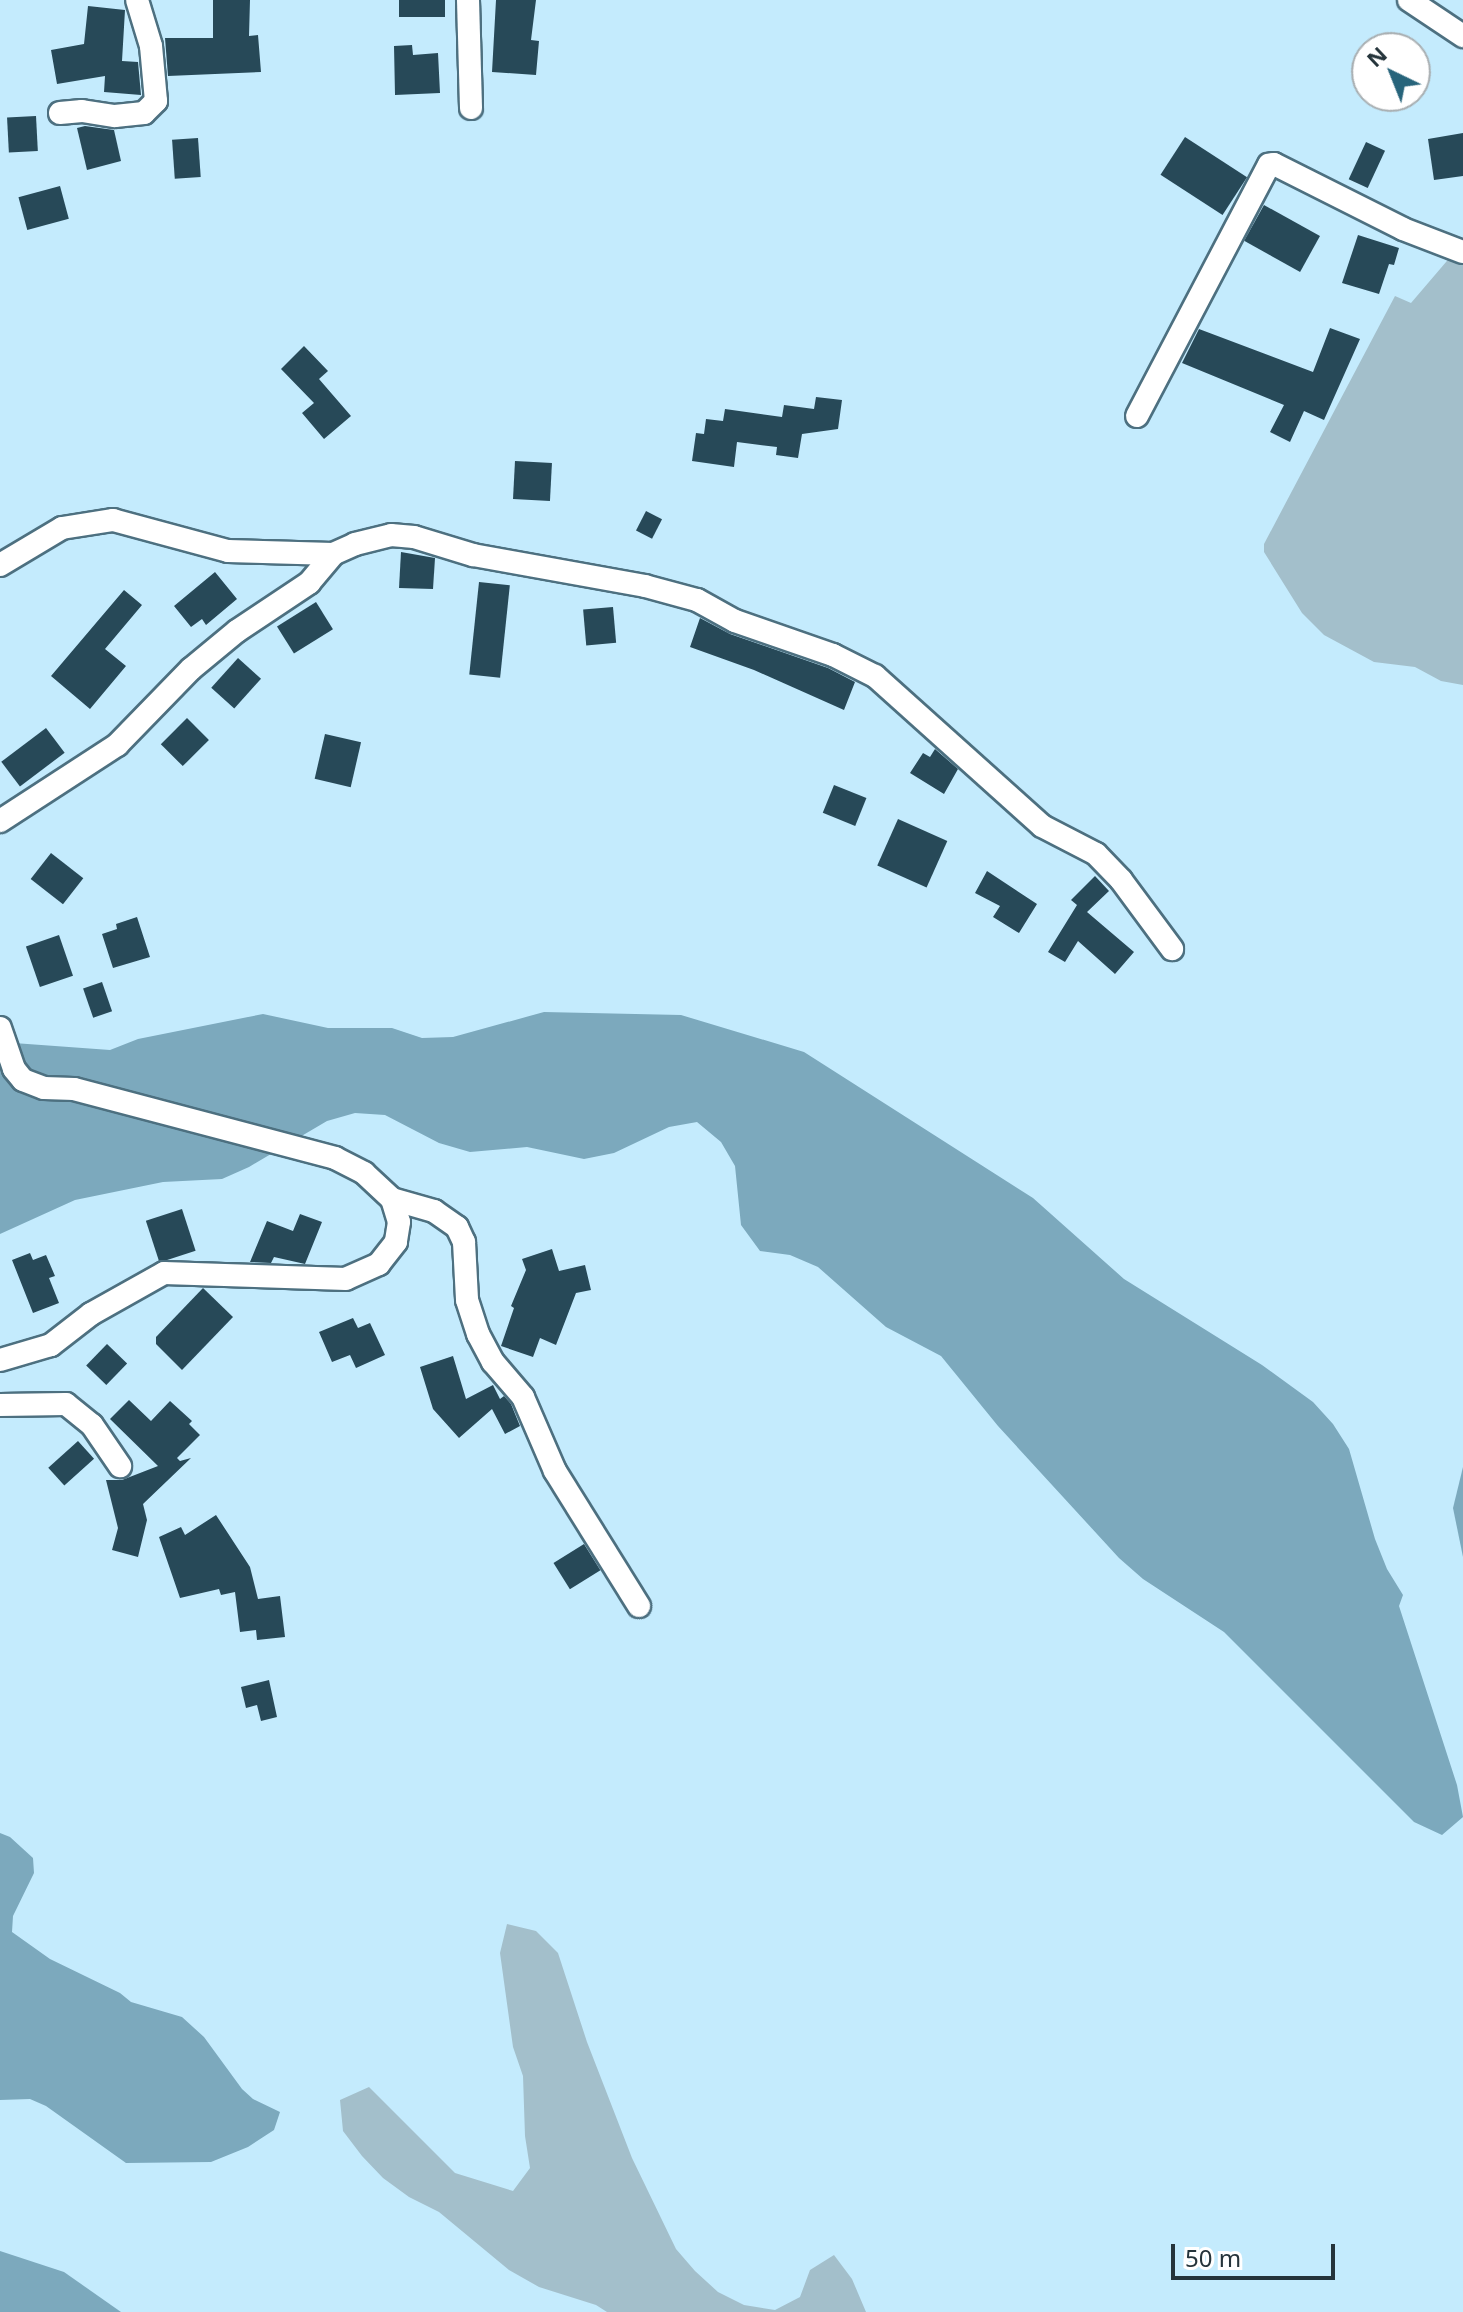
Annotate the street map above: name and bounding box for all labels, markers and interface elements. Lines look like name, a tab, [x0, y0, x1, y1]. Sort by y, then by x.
north arrow	[1351, 32, 1431, 112]
text: N	[1359, 39, 1393, 73]
scale bar	[1175, 2228, 1339, 2278]
text: 50 m	[1185, 2241, 1241, 2274]

